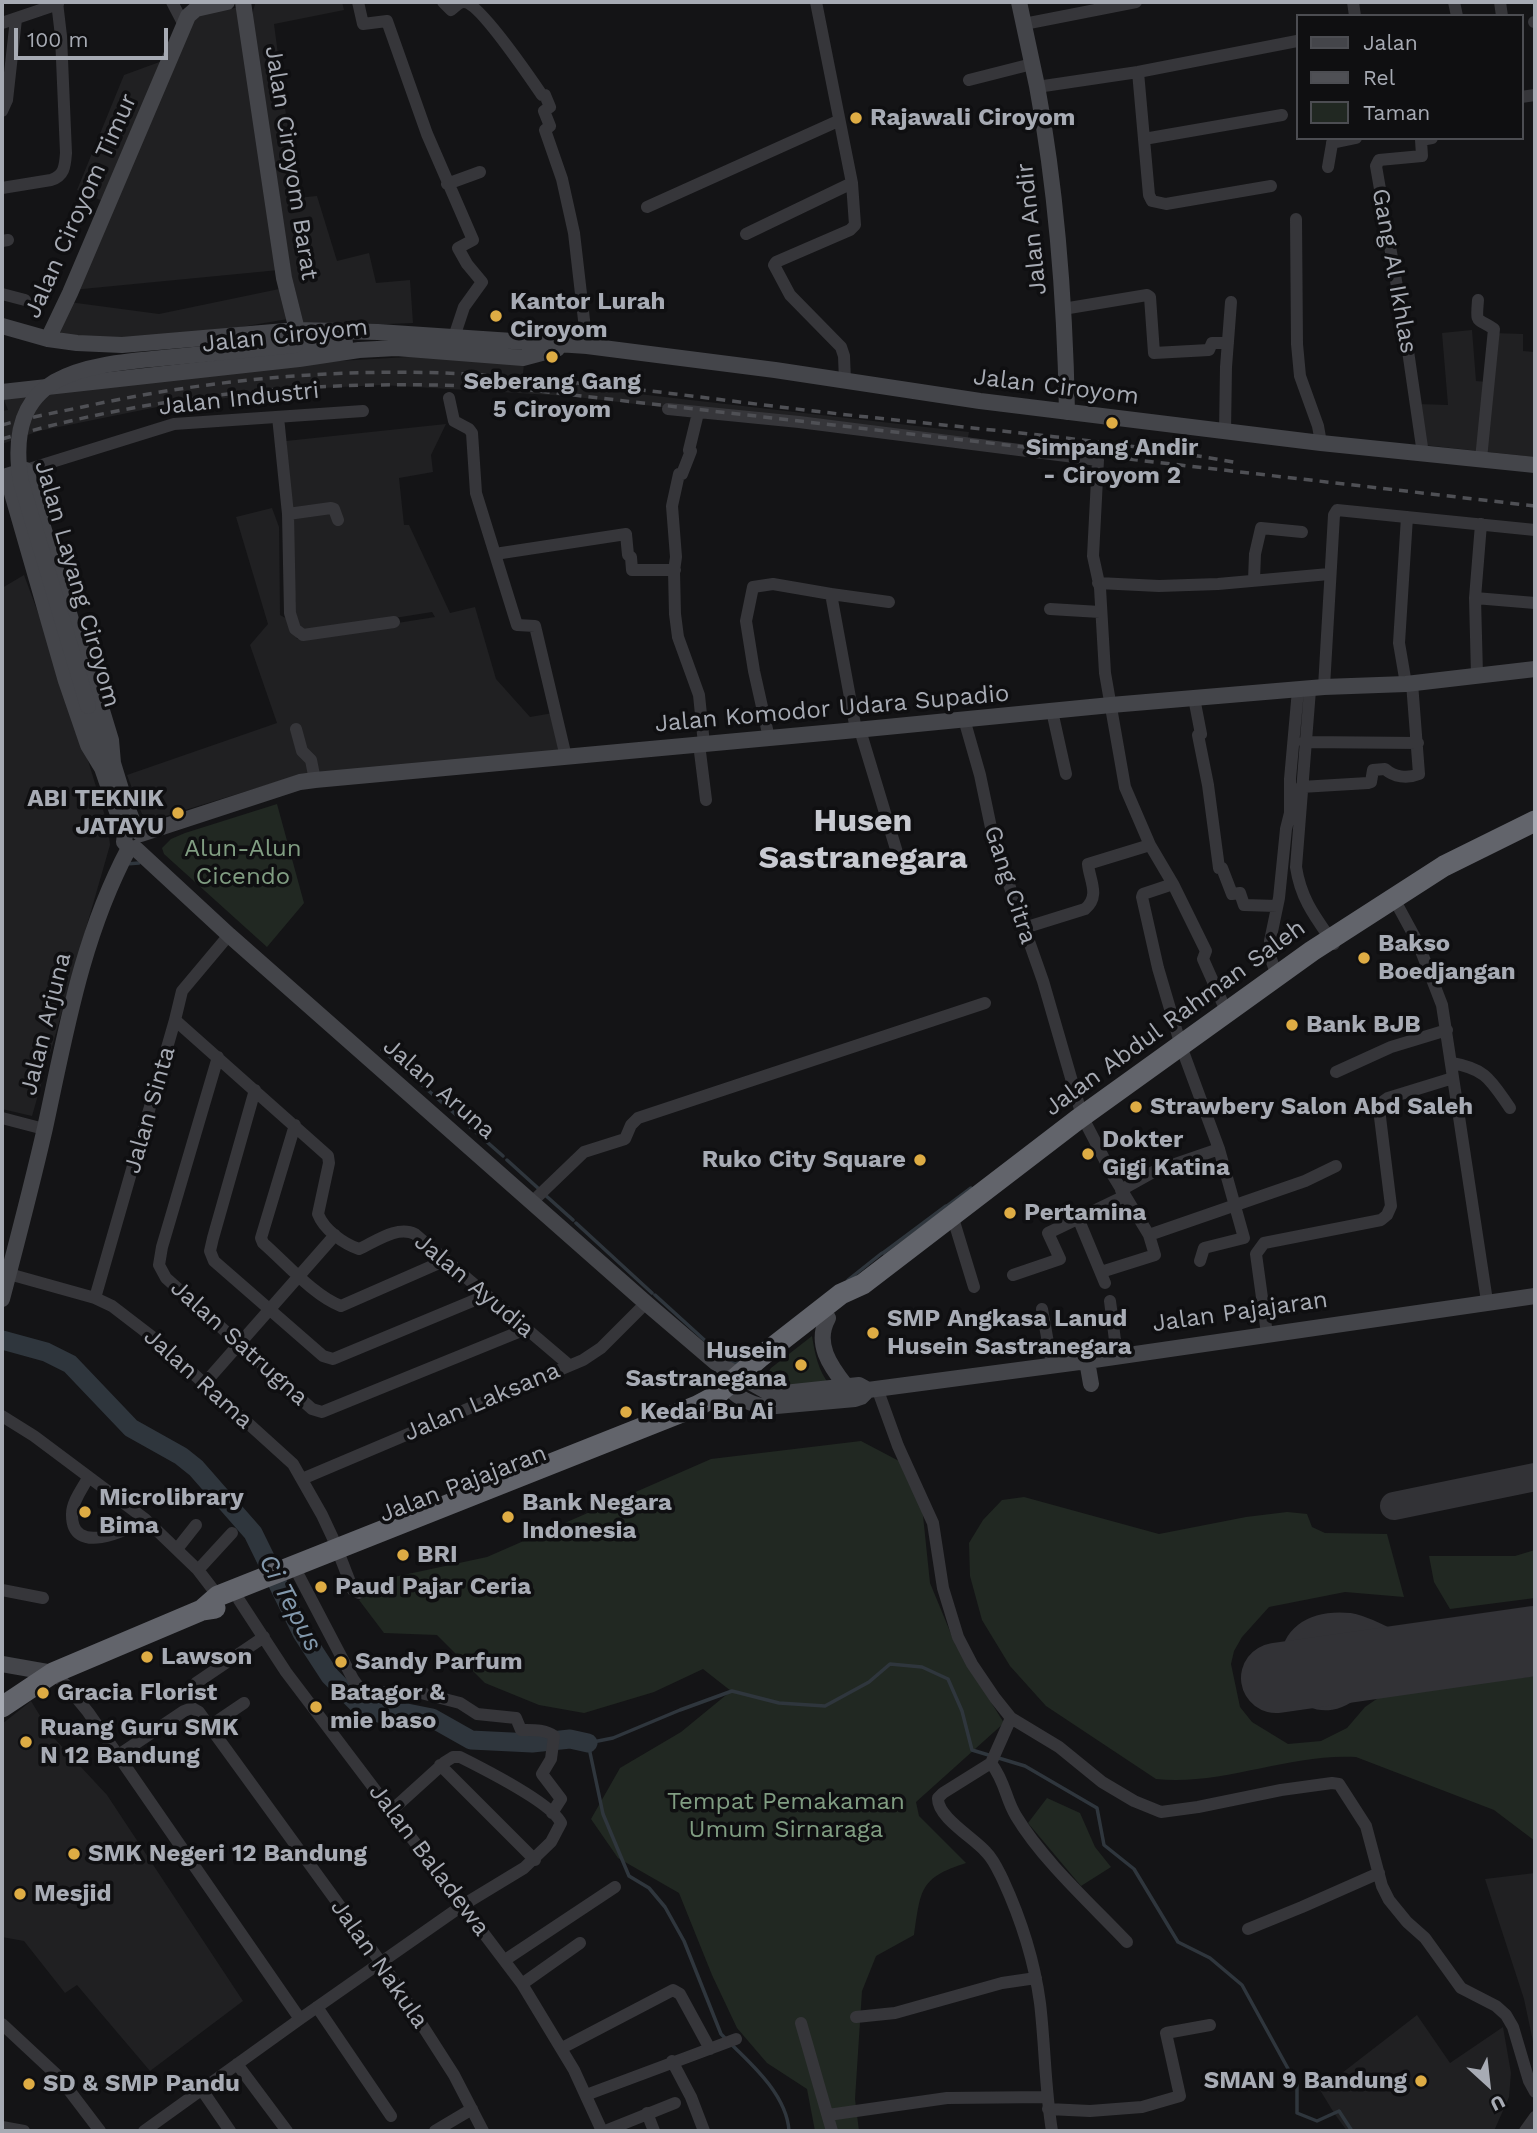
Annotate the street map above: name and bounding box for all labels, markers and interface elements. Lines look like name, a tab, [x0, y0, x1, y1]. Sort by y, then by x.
scale bar	[18, 14, 172, 58]
legend	[1296, 14, 1523, 140]
text: 100 m	[27, 27, 89, 52]
text: Jalan	[1363, 30, 1418, 55]
street label: Jalan Ciroyom Barat	[258, 44, 324, 282]
text: Rel	[1363, 65, 1395, 90]
street label: Jalan Ciroyom Timur	[18, 89, 144, 323]
text: Taman	[1363, 100, 1430, 125]
place label: Rajawali Ciroyom	[870, 104, 1075, 132]
marker: Rajawali Ciroyom	[848, 110, 864, 126]
street label: Jalan Andir	[1011, 162, 1053, 296]
street label: Gang Al Ikhlas	[1365, 186, 1423, 356]
place label: Kantor Lurah Ciroyom	[510, 288, 665, 344]
marker: Kantor Lurah Ciroyom	[488, 308, 504, 324]
street label: Jalan Ciroyom	[201, 313, 369, 359]
marker: Seberang Gang 5 Ciroyom	[544, 349, 560, 365]
street label: Jalan Ciroyom	[972, 363, 1140, 411]
place label: Seberang Gang 5 Ciroyom	[463, 368, 641, 424]
street label: Jalan Industri	[157, 376, 321, 422]
marker: Simpang Andir - Ciroyom 2	[1104, 415, 1120, 431]
place label: Simpang Andir - Ciroyom 2	[1026, 434, 1198, 490]
street label: Jalan Layang Ciroyom	[28, 457, 126, 711]
street label: Jalan Komodor Udara Supadio	[654, 679, 1010, 739]
place label: ABI TEKNIK JATAYU	[27, 785, 164, 841]
district label: Husen Sastranegara	[758, 803, 968, 878]
marker: ABI TEKNIK JATAYU	[170, 805, 186, 821]
street label: Gang Citra	[977, 822, 1043, 948]
park label: Alun-Alun Cicendo	[184, 835, 302, 891]
street label: Jalan Abdul Rahman Saleh	[1039, 914, 1311, 1122]
place label: Bakso Boedjangan	[1378, 930, 1516, 986]
street label: Jalan Arjuna	[14, 950, 78, 1098]
marker: Bakso Boedjangan	[1356, 950, 1372, 966]
place label: Bank BJB	[1306, 1011, 1421, 1039]
marker: Bank BJB	[1284, 1017, 1300, 1033]
street label: Jalan Aruna	[377, 1032, 501, 1146]
street label: Jalan Sinta	[118, 1043, 182, 1177]
place label: Strawbery Salon Abd Saleh	[1150, 1093, 1473, 1121]
marker: Strawbery Salon Abd Saleh	[1128, 1099, 1144, 1115]
place label: Dokter Gigi Katina	[1102, 1126, 1230, 1182]
place label: Ruko City Square	[702, 1146, 906, 1174]
marker: Dokter Gigi Katina	[1080, 1146, 1096, 1162]
marker: Ruko City Square	[912, 1152, 928, 1168]
place label: Pertamina	[1024, 1199, 1147, 1227]
marker: Pertamina	[1002, 1205, 1018, 1221]
street label: Jalan Ayudia	[408, 1228, 540, 1344]
street label: Jalan Satrugna	[164, 1274, 314, 1412]
street label: Jalan Pajajaran	[1150, 1285, 1330, 1339]
place label: SMP Angkasa Lanud Husein Sastranegara	[887, 1305, 1132, 1361]
street label: Jalan Rama	[138, 1323, 258, 1435]
marker: SMP Angkasa Lanud Husein Sastranegara	[865, 1325, 881, 1341]
place label: Husein Sastranegana	[625, 1337, 787, 1393]
street label: Jalan Laksana	[400, 1356, 564, 1448]
marker: Husein Sastranegana	[793, 1357, 809, 1373]
place label: Kedai Bu Ai	[640, 1398, 774, 1426]
marker: Kedai Bu Ai	[618, 1404, 634, 1420]
street label: Jalan Pajajaran	[375, 1439, 551, 1529]
place label: Microlibrary Bima	[99, 1484, 244, 1540]
place label: Bank Negara Indonesia	[522, 1489, 672, 1545]
marker: Microlibrary Bima	[77, 1504, 93, 1520]
marker: Bank Negara Indonesia	[500, 1509, 516, 1525]
place label: BRI	[417, 1541, 458, 1569]
marker: BRI	[395, 1547, 411, 1563]
water label: Ci Tepus	[251, 1549, 329, 1657]
place label: Paud Pajar Ceria	[335, 1573, 531, 1601]
marker: Paud Pajar Ceria	[313, 1579, 329, 1595]
place label: Lawson	[161, 1643, 252, 1671]
place label: Sandy Parfum	[355, 1648, 522, 1676]
marker: Lawson	[139, 1649, 155, 1665]
marker: Sandy Parfum	[333, 1654, 349, 1670]
place label: Gracia Florist	[57, 1679, 217, 1707]
place label: Batagor & mie baso	[330, 1679, 445, 1735]
marker: Gracia Florist	[35, 1685, 51, 1701]
marker: Batagor & mie baso	[308, 1699, 324, 1715]
place label: Ruang Guru SMK N 12 Bandung	[40, 1714, 239, 1770]
marker: Ruang Guru SMK N 12 Bandung	[18, 1734, 34, 1750]
street label: Jalan Baladewa	[362, 1778, 496, 1942]
park label: Tempat Pemakaman Umum Sirnaraga	[667, 1788, 905, 1844]
place label: SMK Negeri 12 Bandung	[88, 1840, 367, 1868]
marker: SMK Negeri 12 Bandung	[66, 1846, 82, 1862]
place label: Mesjid	[34, 1880, 111, 1908]
marker: Mesjid	[12, 1886, 28, 1902]
street label: Jalan Nakula	[324, 1894, 434, 2034]
north arrow	[1453, 2049, 1523, 2119]
place label: SMAN 9 Bandung	[1204, 2067, 1407, 2095]
place label: SD & SMP Pandu	[43, 2070, 240, 2098]
marker: SMAN 9 Bandung	[1413, 2073, 1429, 2089]
marker: SD & SMP Pandu	[21, 2076, 37, 2092]
text: U	[1487, 2090, 1509, 2116]

